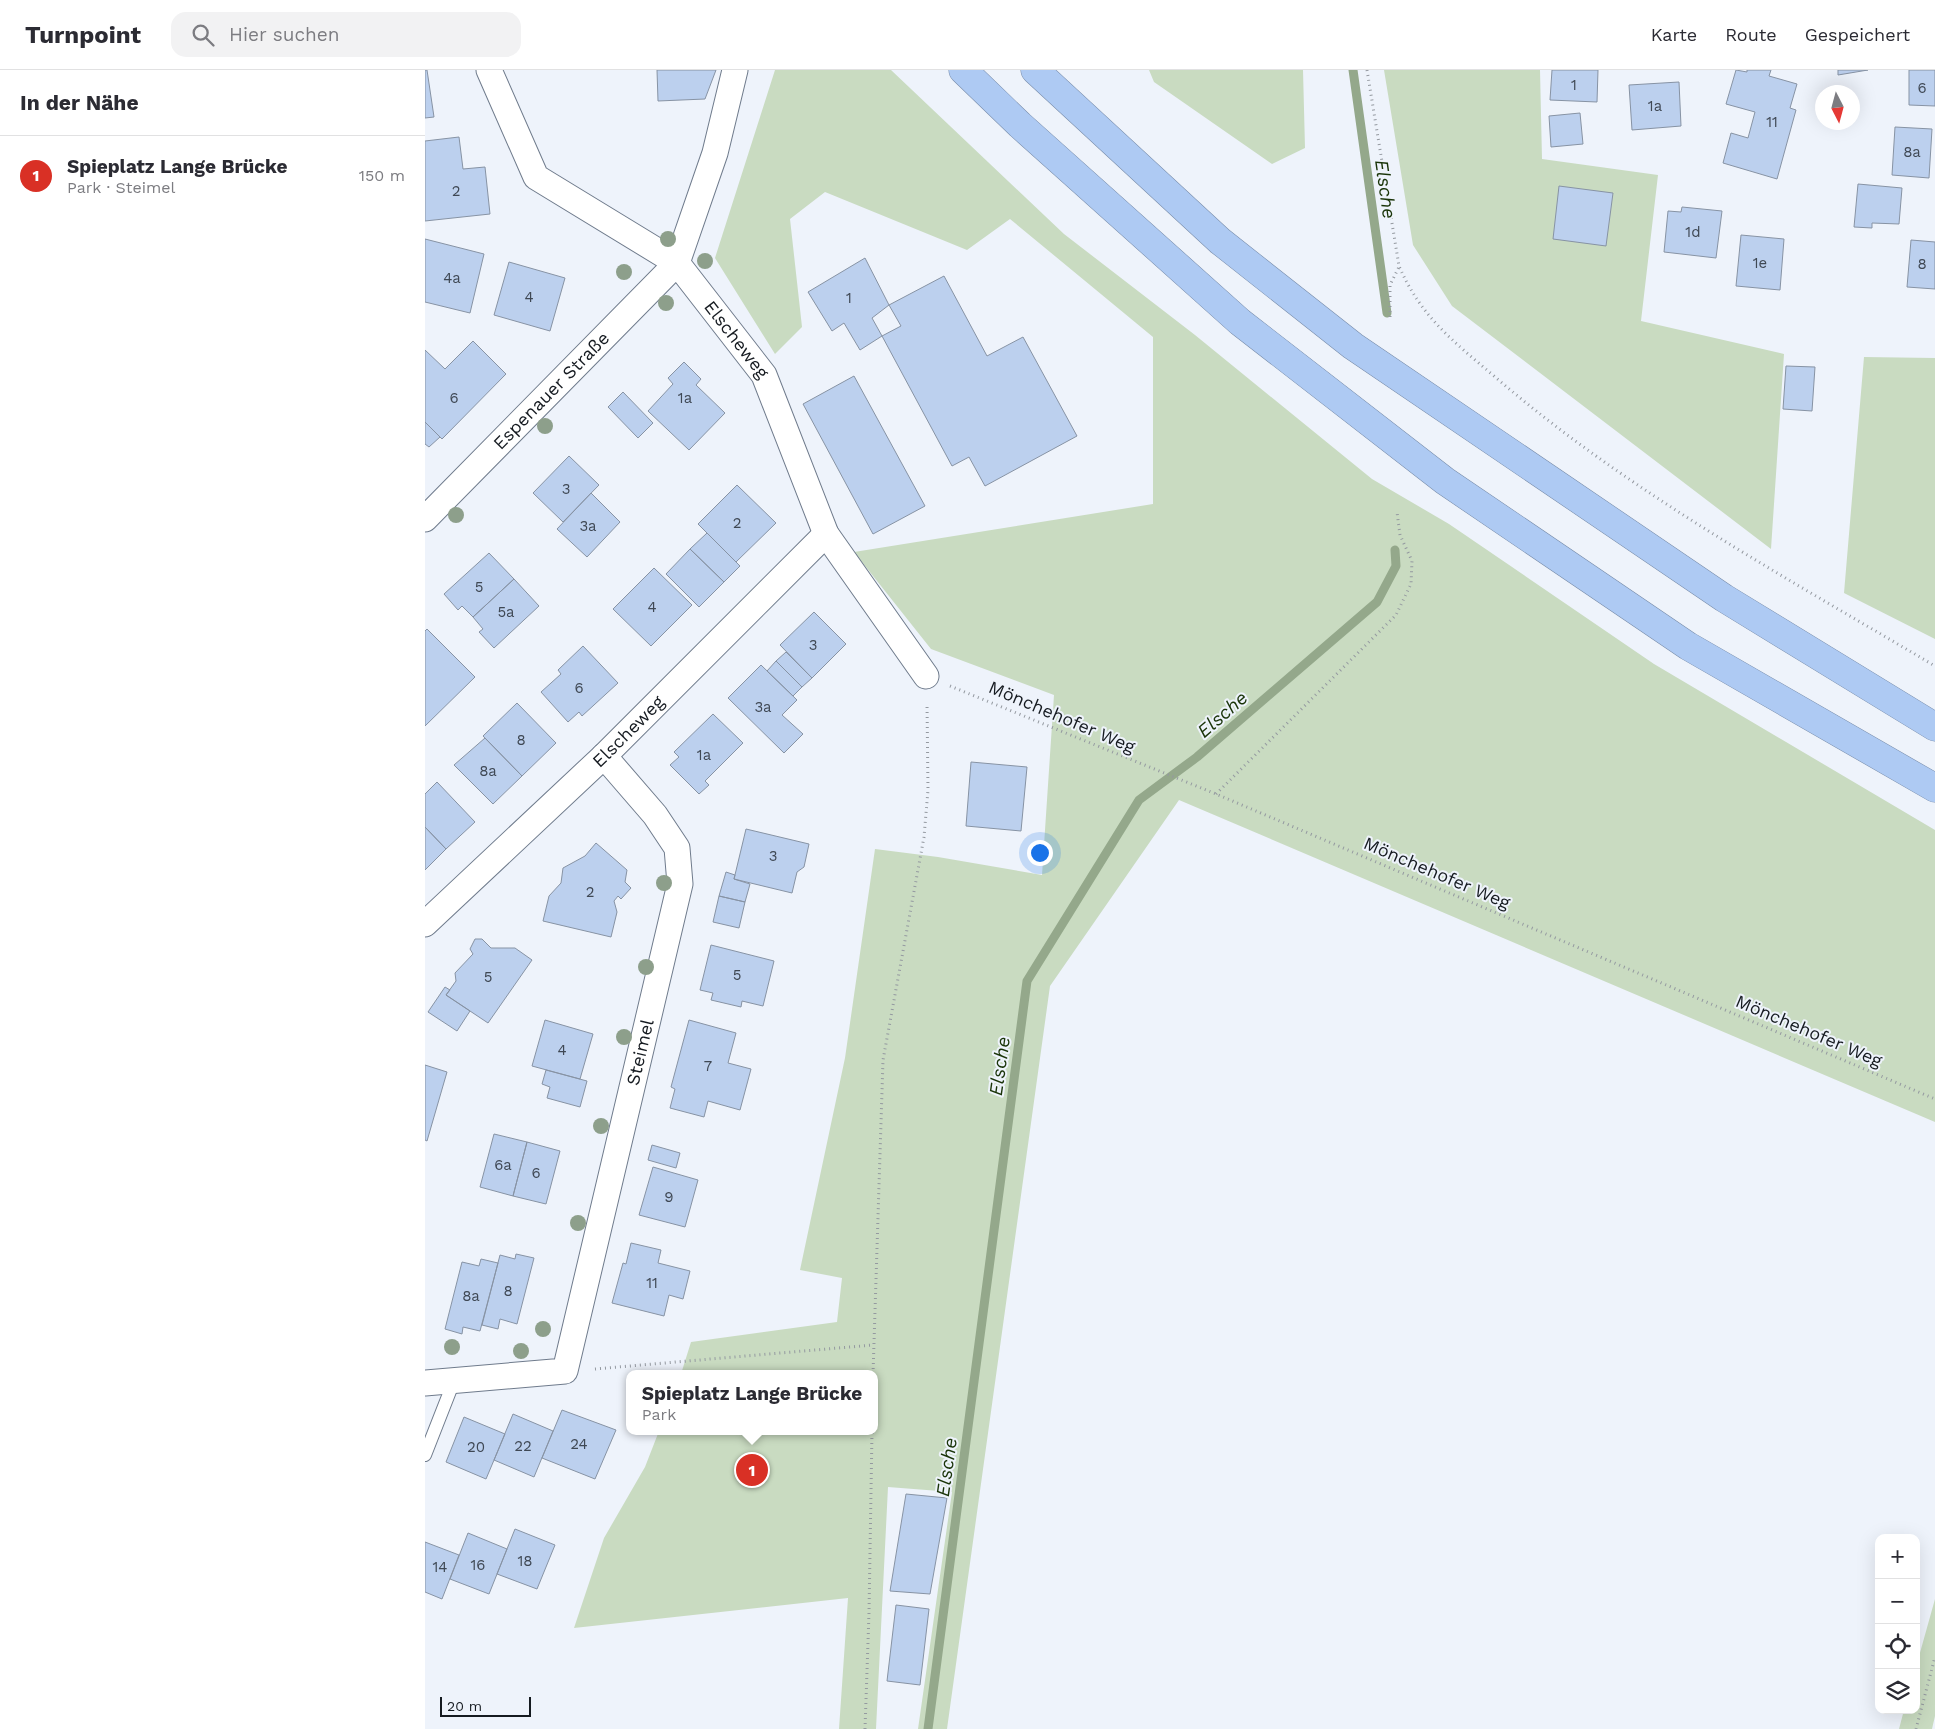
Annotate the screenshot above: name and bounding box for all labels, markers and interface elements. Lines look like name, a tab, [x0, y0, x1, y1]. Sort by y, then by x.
search box	[171, 12, 521, 57]
text: Turnpoint	[25, 21, 141, 49]
icon: search	[189, 21, 217, 49]
text: Hier suchen	[229, 23, 340, 46]
text: Karte	[1651, 24, 1697, 45]
text: Route	[1725, 24, 1777, 45]
text: Gespeichert	[1805, 24, 1910, 45]
house number: 1	[1571, 76, 1577, 94]
house number: 6	[1917, 79, 1927, 97]
north arrow	[1815, 85, 1860, 130]
text: In der Nähe	[20, 90, 139, 115]
house number: 1a	[1648, 97, 1663, 115]
house number: 11	[1766, 113, 1778, 131]
house number: 8a	[1903, 143, 1921, 161]
text: Spieplatz Lange Brücke	[67, 155, 287, 178]
water label: Elsche	[1370, 158, 1401, 220]
text: 1	[33, 166, 39, 185]
text: 150 m	[359, 166, 405, 185]
text: Park · Steimel	[67, 178, 175, 197]
house number: 2	[452, 182, 460, 200]
house number: 1d	[1685, 223, 1701, 241]
house number: 1e	[1753, 254, 1767, 272]
house number: 8	[1917, 255, 1927, 273]
house number: 4a	[443, 269, 461, 287]
house number: 4	[524, 288, 534, 306]
house number: 1	[846, 289, 852, 307]
street label: Elscheweg	[700, 296, 774, 383]
street label: Espenauer Straße	[489, 327, 613, 454]
house number: 6	[449, 389, 459, 407]
house number: 1a	[678, 389, 693, 407]
house number: 3	[562, 480, 570, 498]
house number: 2	[733, 514, 741, 532]
house number: 3a	[579, 517, 597, 535]
house number: 5	[475, 578, 483, 596]
house number: 4	[647, 598, 657, 616]
house number: 5a	[497, 603, 515, 621]
house number: 3	[809, 636, 817, 654]
street label: Mönchehofer Weg	[986, 676, 1139, 757]
house number: 6	[574, 679, 584, 697]
water label: Elsche	[1192, 686, 1252, 743]
street label: Elscheweg	[588, 691, 669, 771]
house number: 3a	[754, 698, 772, 716]
house number: 8	[516, 731, 526, 749]
house number: 1a	[697, 746, 712, 764]
house number: 8a	[479, 762, 497, 780]
street label: Mönchehofer Weg	[1361, 832, 1514, 913]
your location	[1027, 840, 1053, 866]
house number: 3	[769, 847, 777, 865]
house number: 2	[586, 883, 594, 901]
house number: 5	[733, 966, 741, 984]
house number: 5	[484, 968, 492, 986]
street label: Mönchehofer Weg	[1733, 990, 1886, 1071]
street label: Steimel	[622, 1017, 658, 1087]
water label: Elsche	[984, 1035, 1015, 1097]
house number: 4	[557, 1041, 567, 1059]
house number: 7	[704, 1057, 712, 1075]
house number: 6a	[494, 1156, 512, 1174]
house number: 6	[531, 1164, 541, 1182]
house number: 9	[664, 1188, 674, 1206]
house number: 11	[646, 1274, 658, 1292]
house number: 8	[503, 1282, 513, 1300]
house number: 8a	[462, 1287, 480, 1305]
popup	[626, 1370, 878, 1435]
text: Spieplatz Lange Brücke	[642, 1382, 862, 1405]
text: Park	[642, 1405, 676, 1424]
house number: 24	[570, 1435, 588, 1453]
water label: Elsche	[931, 1436, 962, 1498]
house number: 22	[514, 1437, 532, 1455]
house number: 20	[467, 1438, 485, 1456]
pin: 1	[736, 1451, 768, 1489]
map controls	[1875, 1534, 1920, 1714]
button: +	[1875, 1534, 1920, 1579]
house number: 18	[517, 1552, 533, 1570]
house number: 16	[471, 1556, 485, 1574]
house number: 14	[432, 1558, 448, 1576]
button: −	[1875, 1579, 1920, 1624]
button: locate	[1875, 1624, 1920, 1669]
button: layers	[1875, 1669, 1920, 1714]
scale bar	[440, 1694, 531, 1717]
text: 20 m	[447, 1698, 482, 1714]

